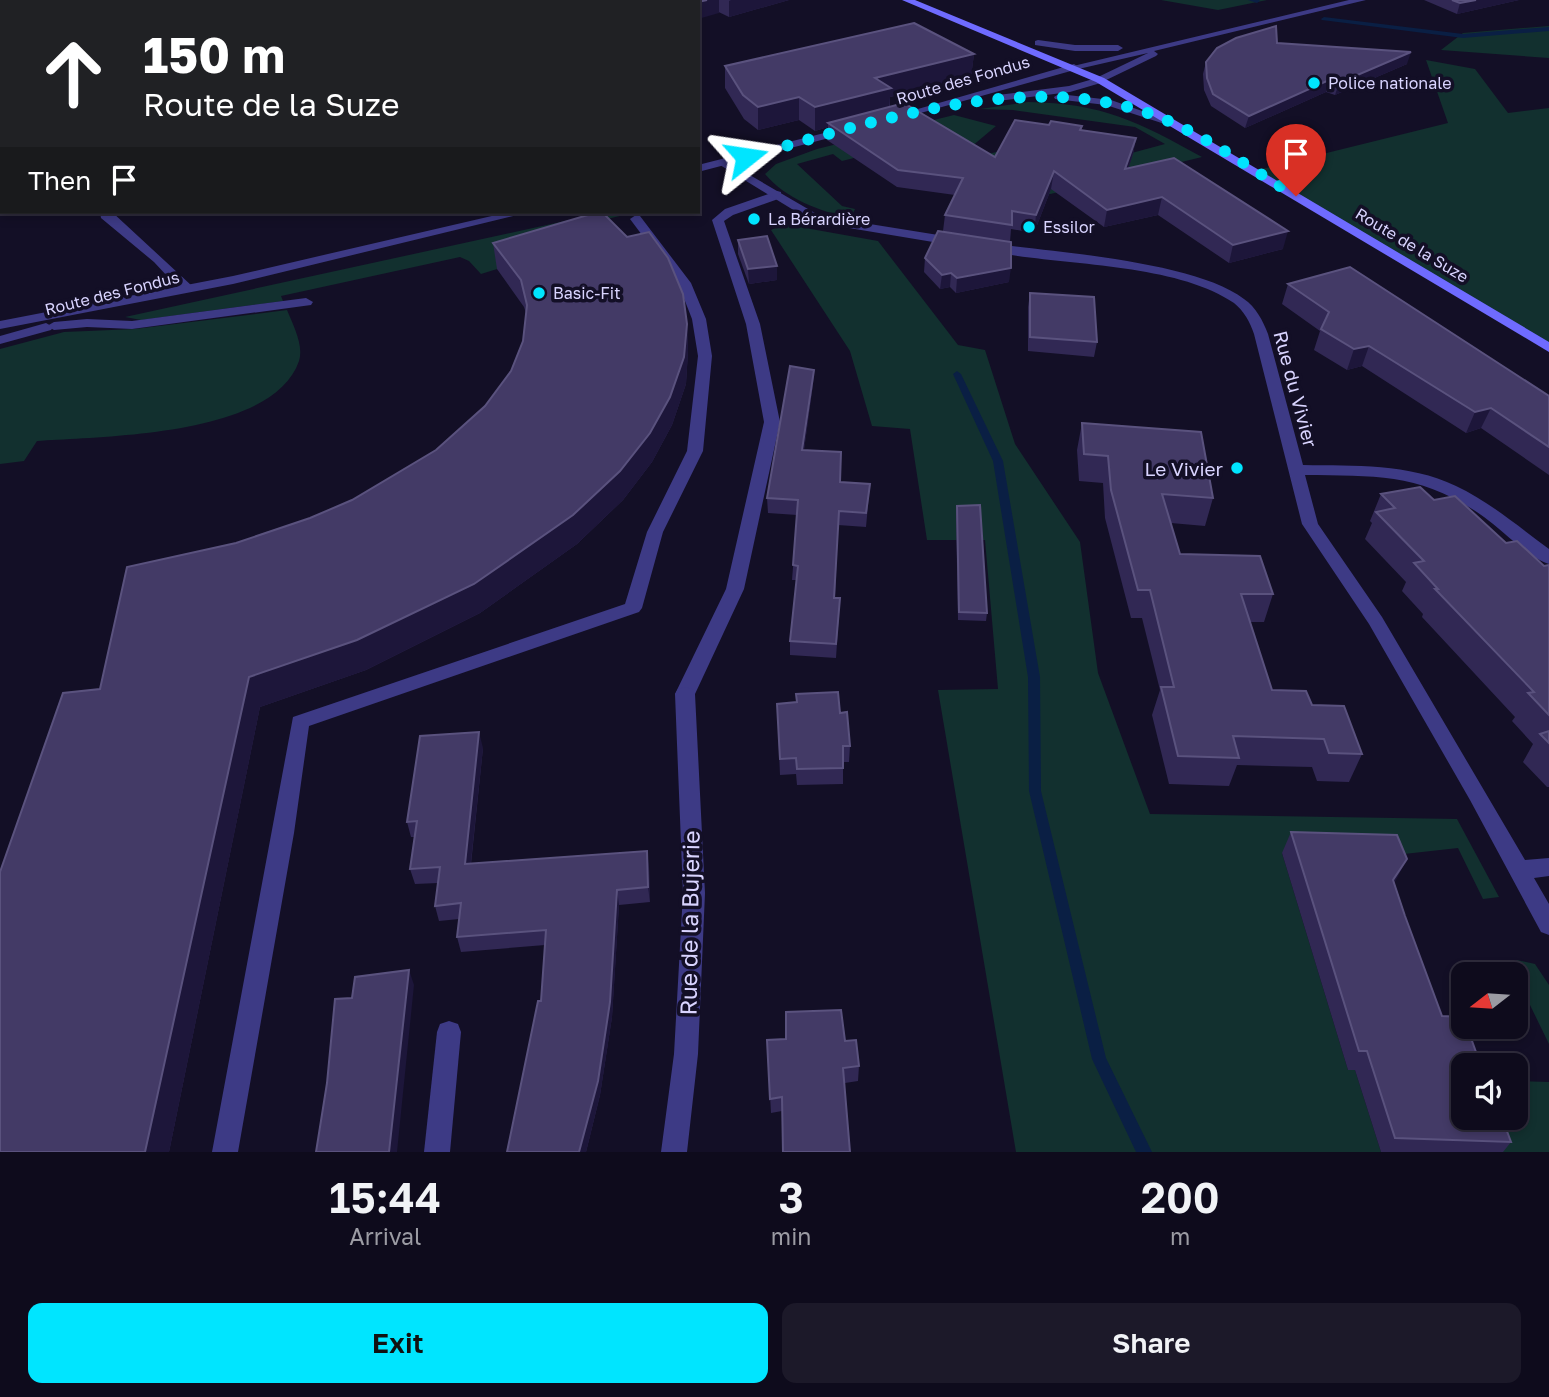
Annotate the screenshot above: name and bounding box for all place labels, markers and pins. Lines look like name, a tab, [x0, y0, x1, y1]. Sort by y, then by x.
place label: Police nationale	[1328, 73, 1451, 93]
marker: Police nationale	[1306, 75, 1322, 91]
pin	[1266, 124, 1326, 196]
place label: La Bérardière	[768, 209, 870, 229]
marker: La Bérardière	[746, 211, 762, 227]
place label: Essilor	[1043, 217, 1095, 237]
marker: Essilor	[1021, 219, 1037, 235]
place label: Basic-Fit	[553, 283, 621, 303]
marker: Basic-Fit	[531, 285, 547, 301]
place label: Le Vivier	[1145, 457, 1224, 480]
marker: Le Vivier	[1229, 460, 1245, 476]

